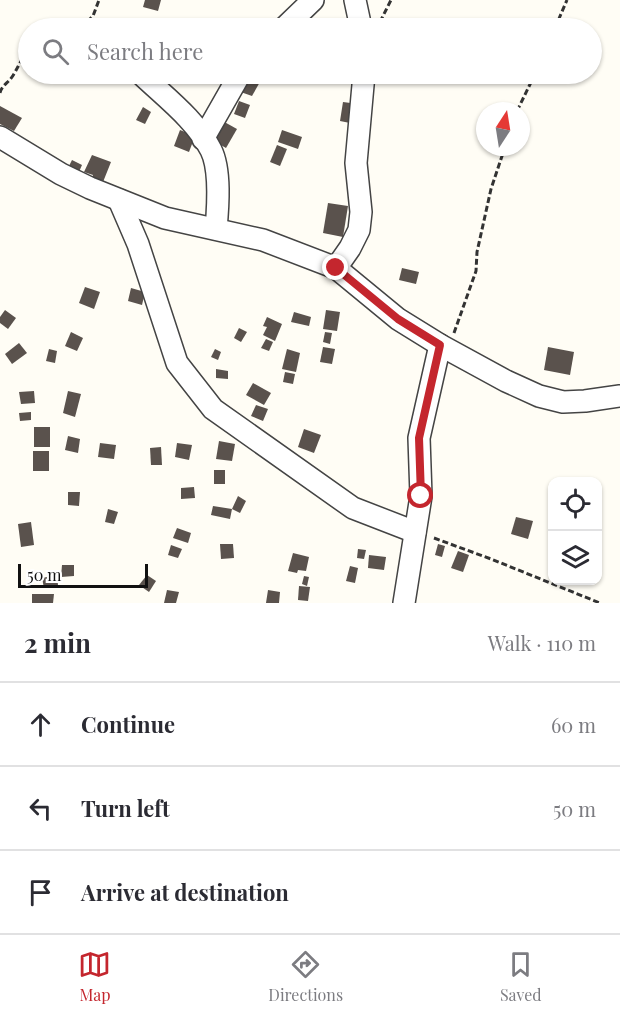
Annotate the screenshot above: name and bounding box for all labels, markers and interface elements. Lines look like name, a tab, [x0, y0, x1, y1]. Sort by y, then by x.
search box	[18, 18, 602, 84]
icon: search	[39, 35, 72, 68]
text: Search here	[87, 36, 203, 66]
north arrow	[476, 102, 530, 156]
route end	[322, 254, 348, 280]
map controls	[548, 477, 602, 585]
button: locate	[548, 477, 602, 531]
route start	[407, 482, 433, 508]
button: layers	[548, 531, 602, 585]
scale bar	[18, 561, 148, 588]
text: 50 m	[27, 564, 61, 585]
text: 2 min	[24, 625, 91, 660]
text: Walk · 110 m	[488, 629, 596, 656]
icon: ahead	[24, 708, 57, 741]
text: Continue	[81, 709, 175, 739]
text: 60 m	[551, 711, 596, 738]
icon: left	[24, 792, 57, 825]
text: Turn left	[81, 793, 170, 823]
text: 50 m	[553, 795, 596, 822]
icon: arrive	[24, 876, 57, 909]
text: Arrive at destination	[81, 877, 289, 907]
tab: Map	[78, 948, 111, 1005]
tab: Directions	[268, 948, 343, 1005]
tab: Saved	[500, 948, 542, 1005]

